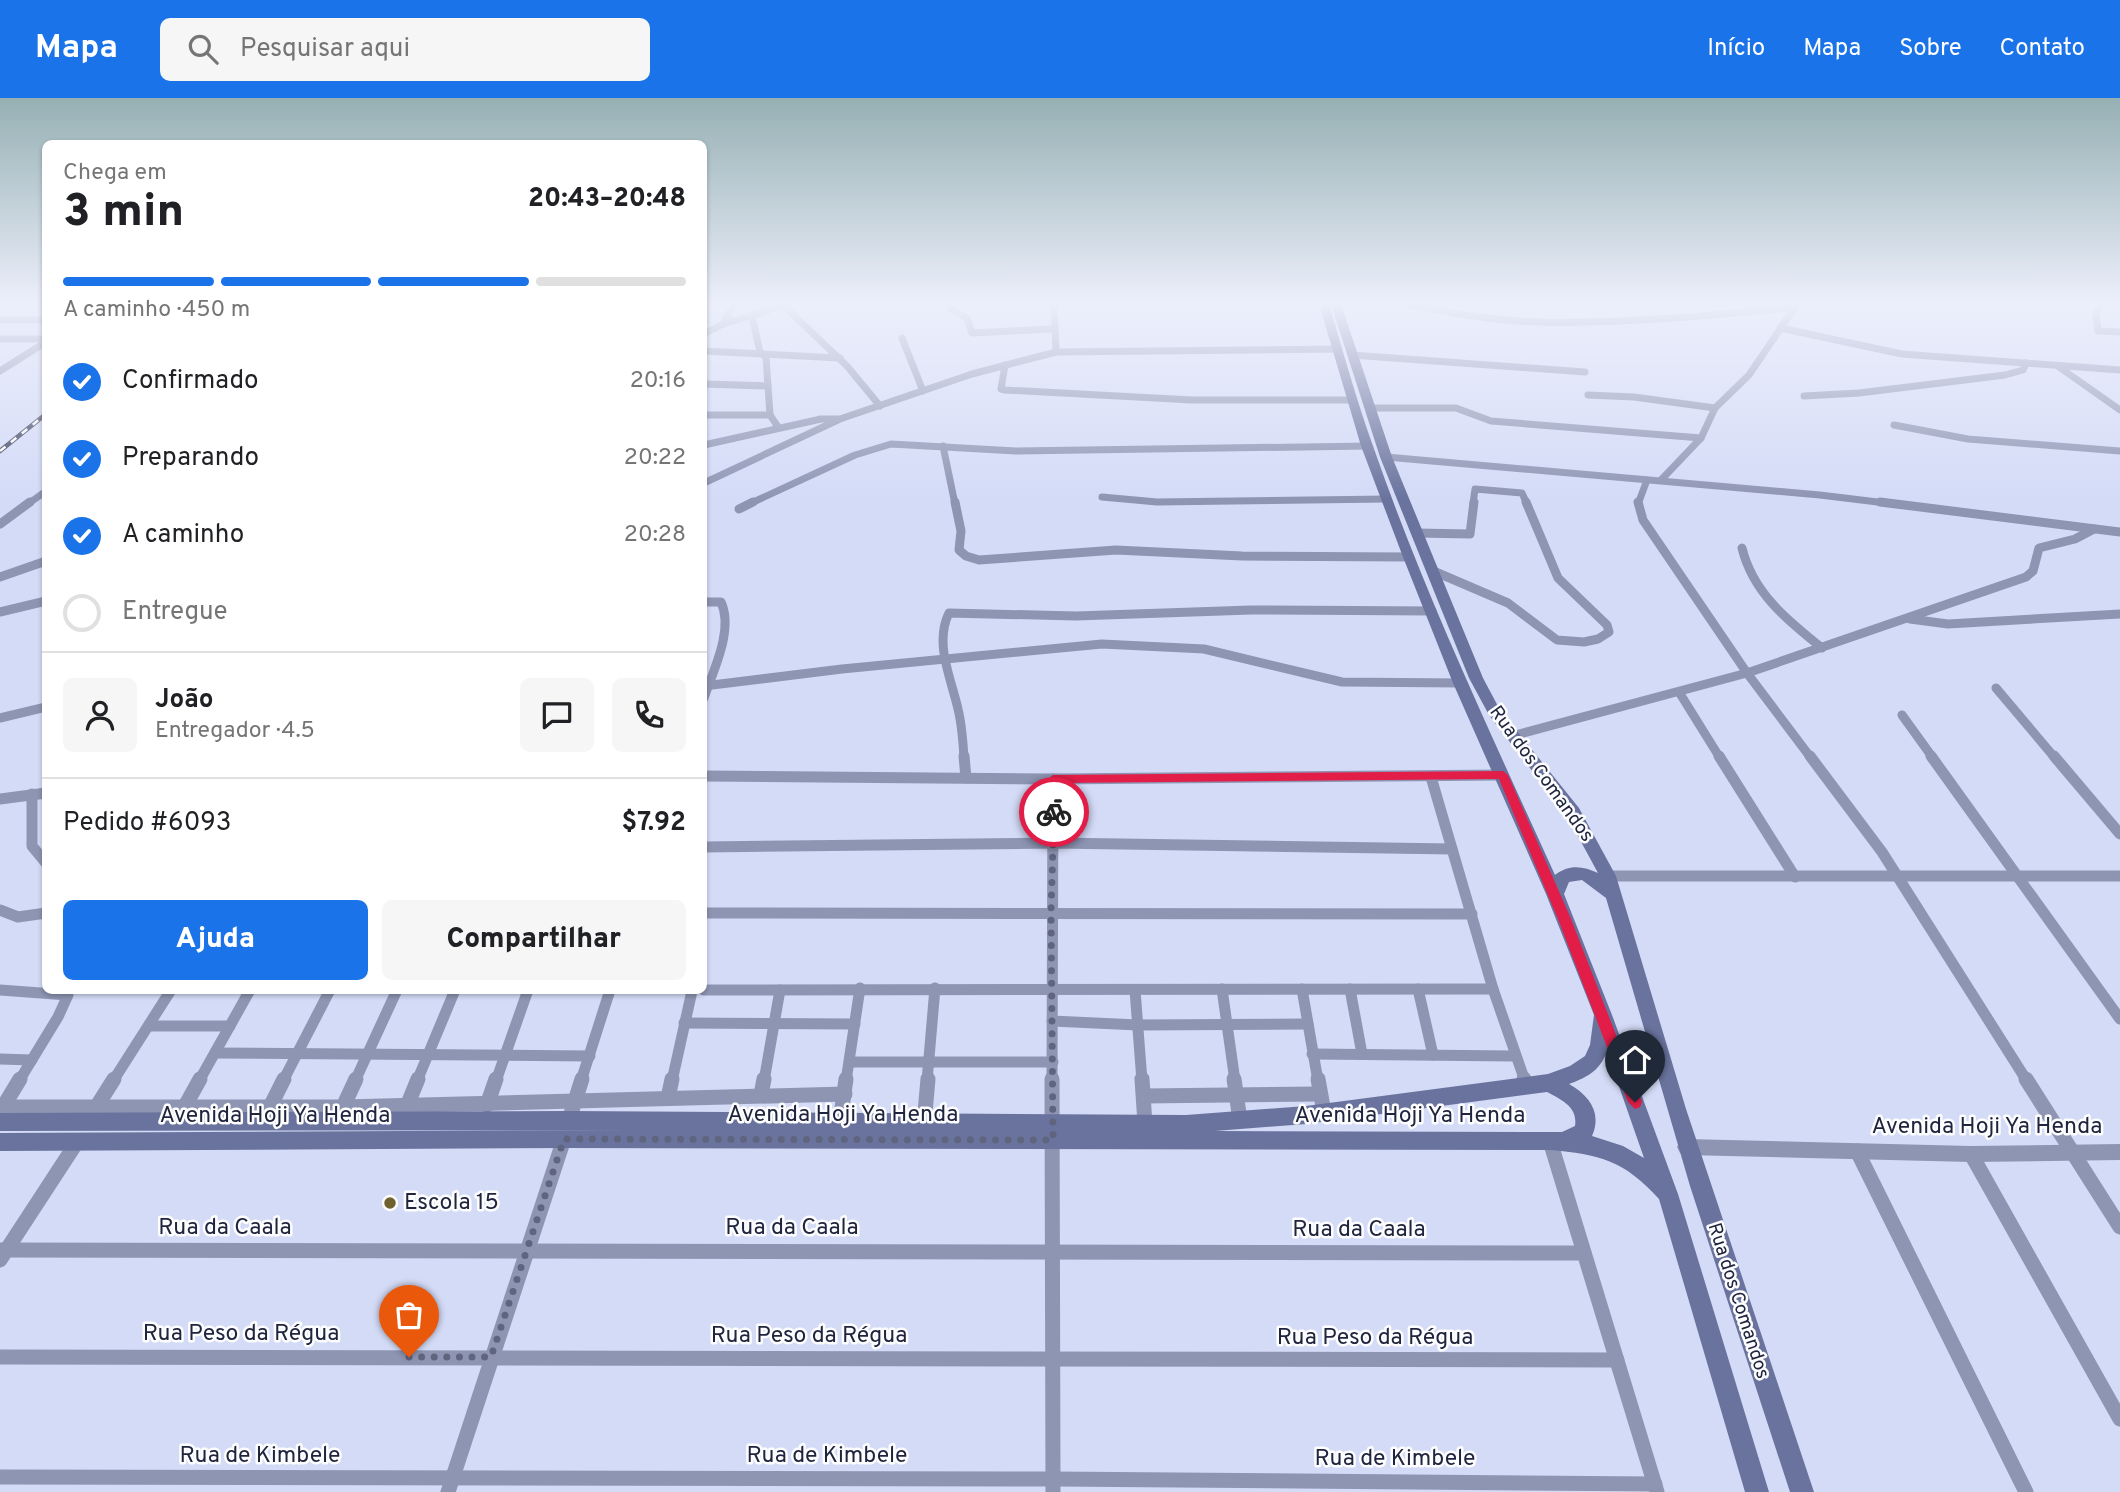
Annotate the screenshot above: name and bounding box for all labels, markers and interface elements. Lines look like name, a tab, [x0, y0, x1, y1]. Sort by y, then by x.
search box	[160, 18, 650, 81]
text: Mapa	[35, 28, 118, 70]
icon: search	[184, 30, 222, 68]
text: Pesquisar aqui	[240, 33, 410, 66]
text: Início	[1707, 34, 1765, 64]
text: Mapa	[1803, 34, 1861, 64]
text: Sobre	[1899, 34, 1962, 64]
text: Contato	[2000, 34, 2085, 64]
text: Chega em	[63, 159, 167, 188]
text: 20:43–20:48	[528, 183, 686, 216]
text: 3 min	[63, 184, 184, 243]
text: A caminho · 450 m	[63, 296, 250, 325]
icon: check	[63, 363, 101, 401]
text: Confirmado	[122, 365, 259, 398]
text: 20:16	[630, 367, 686, 396]
icon: check	[63, 440, 101, 478]
text: Preparando	[122, 442, 259, 475]
text: 20:22	[624, 444, 686, 473]
icon: check	[63, 517, 101, 555]
text: A caminho	[122, 519, 244, 552]
text: 20:28	[624, 521, 686, 550]
text: Entregue	[122, 596, 228, 629]
button: person	[63, 678, 137, 752]
button: chat	[520, 678, 594, 752]
button: phone	[612, 678, 686, 752]
text: João	[155, 684, 213, 717]
street label: Rua dos Comandos	[1484, 701, 1598, 847]
text: Entregador · 4.5	[155, 717, 315, 746]
courier	[1019, 777, 1089, 847]
icon: bike	[1035, 793, 1073, 831]
text: Pedido #6093	[63, 807, 232, 840]
text: $7.92	[621, 807, 686, 840]
button: Ajuda	[63, 900, 368, 980]
button: Compartilhar	[382, 900, 686, 980]
pin	[1605, 1030, 1665, 1102]
icon: home	[1616, 1041, 1654, 1079]
street label: Avenida Hoji Ya Henda	[728, 1101, 958, 1130]
street label: Avenida Hoji Ya Henda	[160, 1102, 390, 1131]
street label: Avenida Hoji Ya Henda	[1295, 1102, 1525, 1131]
street label: Avenida Hoji Ya Henda	[1872, 1113, 2102, 1142]
place label: Escola 15	[404, 1189, 499, 1218]
marker: Escola 15	[382, 1195, 398, 1211]
street label: Rua da Caala	[158, 1214, 292, 1243]
street label: Rua da Caala	[725, 1214, 859, 1243]
street label: Rua da Caala	[1292, 1216, 1426, 1245]
street label: Rua dos Comandos	[1701, 1220, 1775, 1382]
pin	[379, 1285, 439, 1357]
icon: bag	[390, 1296, 428, 1334]
street label: Rua Peso da Régua	[143, 1320, 339, 1349]
street label: Rua Peso da Régua	[711, 1322, 907, 1351]
street label: Rua Peso da Régua	[1277, 1324, 1473, 1353]
street label: Rua de Kimbele	[180, 1442, 340, 1471]
street label: Rua de Kimbele	[747, 1442, 907, 1471]
street label: Rua de Kimbele	[1315, 1445, 1475, 1474]

